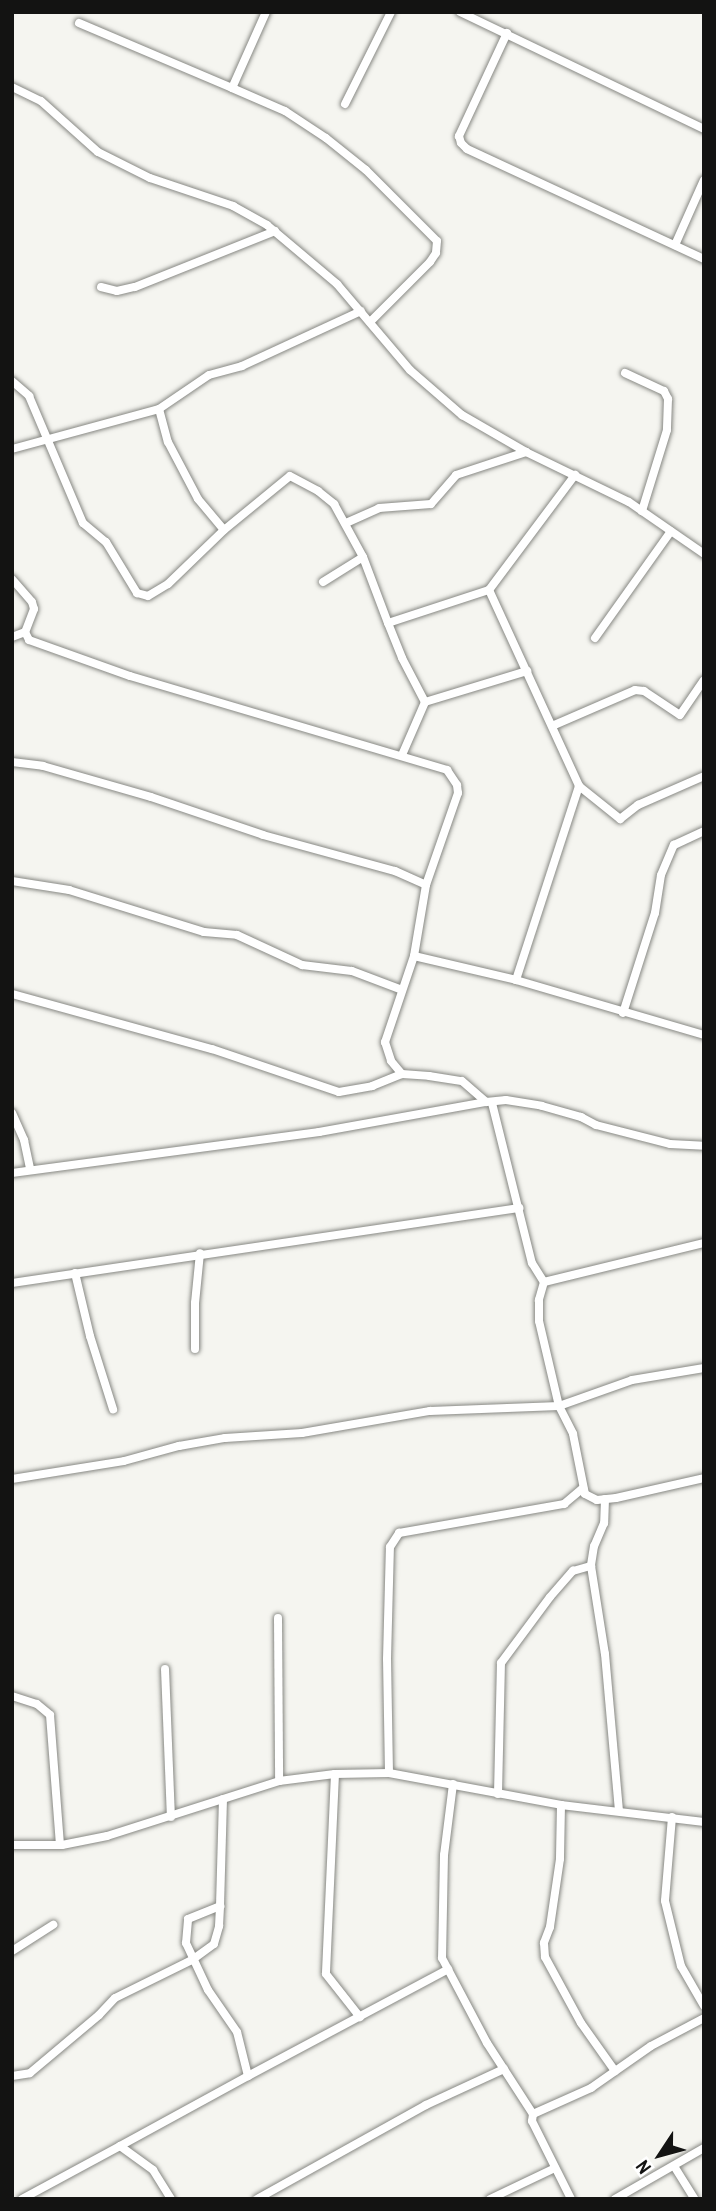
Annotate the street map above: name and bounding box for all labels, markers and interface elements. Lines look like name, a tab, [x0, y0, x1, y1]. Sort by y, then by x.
north arrow	[625, 2120, 695, 2190]
text: N	[629, 2155, 657, 2180]

